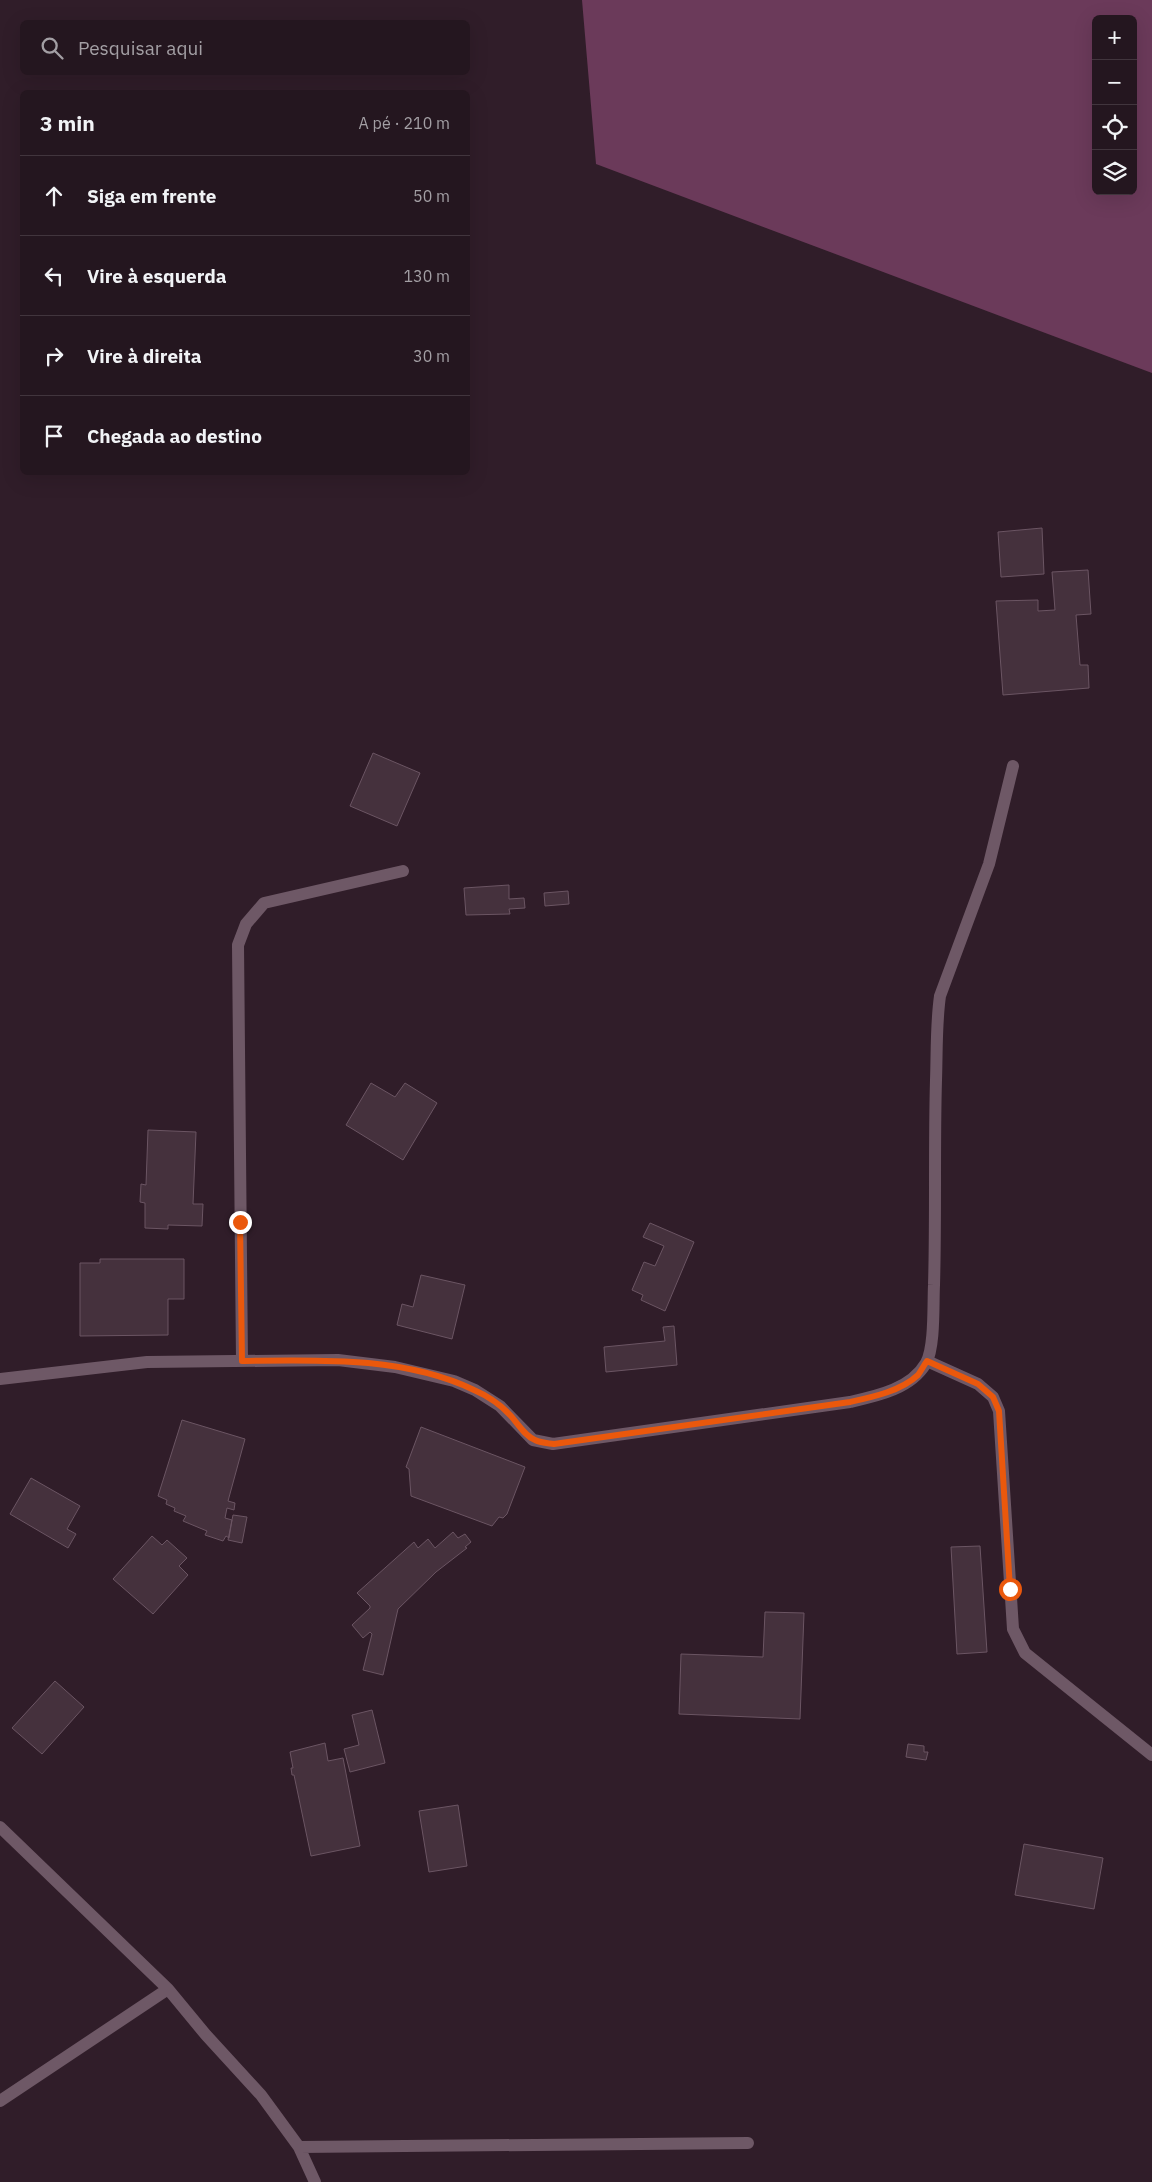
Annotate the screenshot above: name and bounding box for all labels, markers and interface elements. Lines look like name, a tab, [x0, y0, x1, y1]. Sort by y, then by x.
map controls	[1092, 15, 1137, 195]
button: +	[1092, 15, 1137, 60]
search box	[20, 20, 470, 75]
icon: search	[38, 34, 66, 62]
text: Pesquisar aqui	[78, 36, 203, 60]
button: −	[1092, 60, 1137, 105]
button: locate	[1092, 105, 1137, 150]
text: 3 min	[40, 109, 95, 137]
text: A pé · 210 m	[359, 113, 450, 133]
button: layers	[1092, 150, 1137, 195]
icon: ahead	[40, 182, 68, 210]
text: Siga em frente	[87, 184, 217, 208]
text: 50 m	[413, 186, 450, 206]
icon: left	[40, 262, 68, 290]
text: Vire à esquerda	[87, 264, 227, 288]
text: 130 m	[403, 266, 450, 286]
icon: right	[40, 342, 68, 370]
text: Vire à direita	[87, 344, 202, 368]
text: 30 m	[413, 346, 450, 366]
icon: arrive	[40, 422, 68, 450]
text: Chegada ao destino	[87, 424, 262, 448]
route end	[229, 1211, 252, 1234]
route start	[999, 1578, 1022, 1601]

